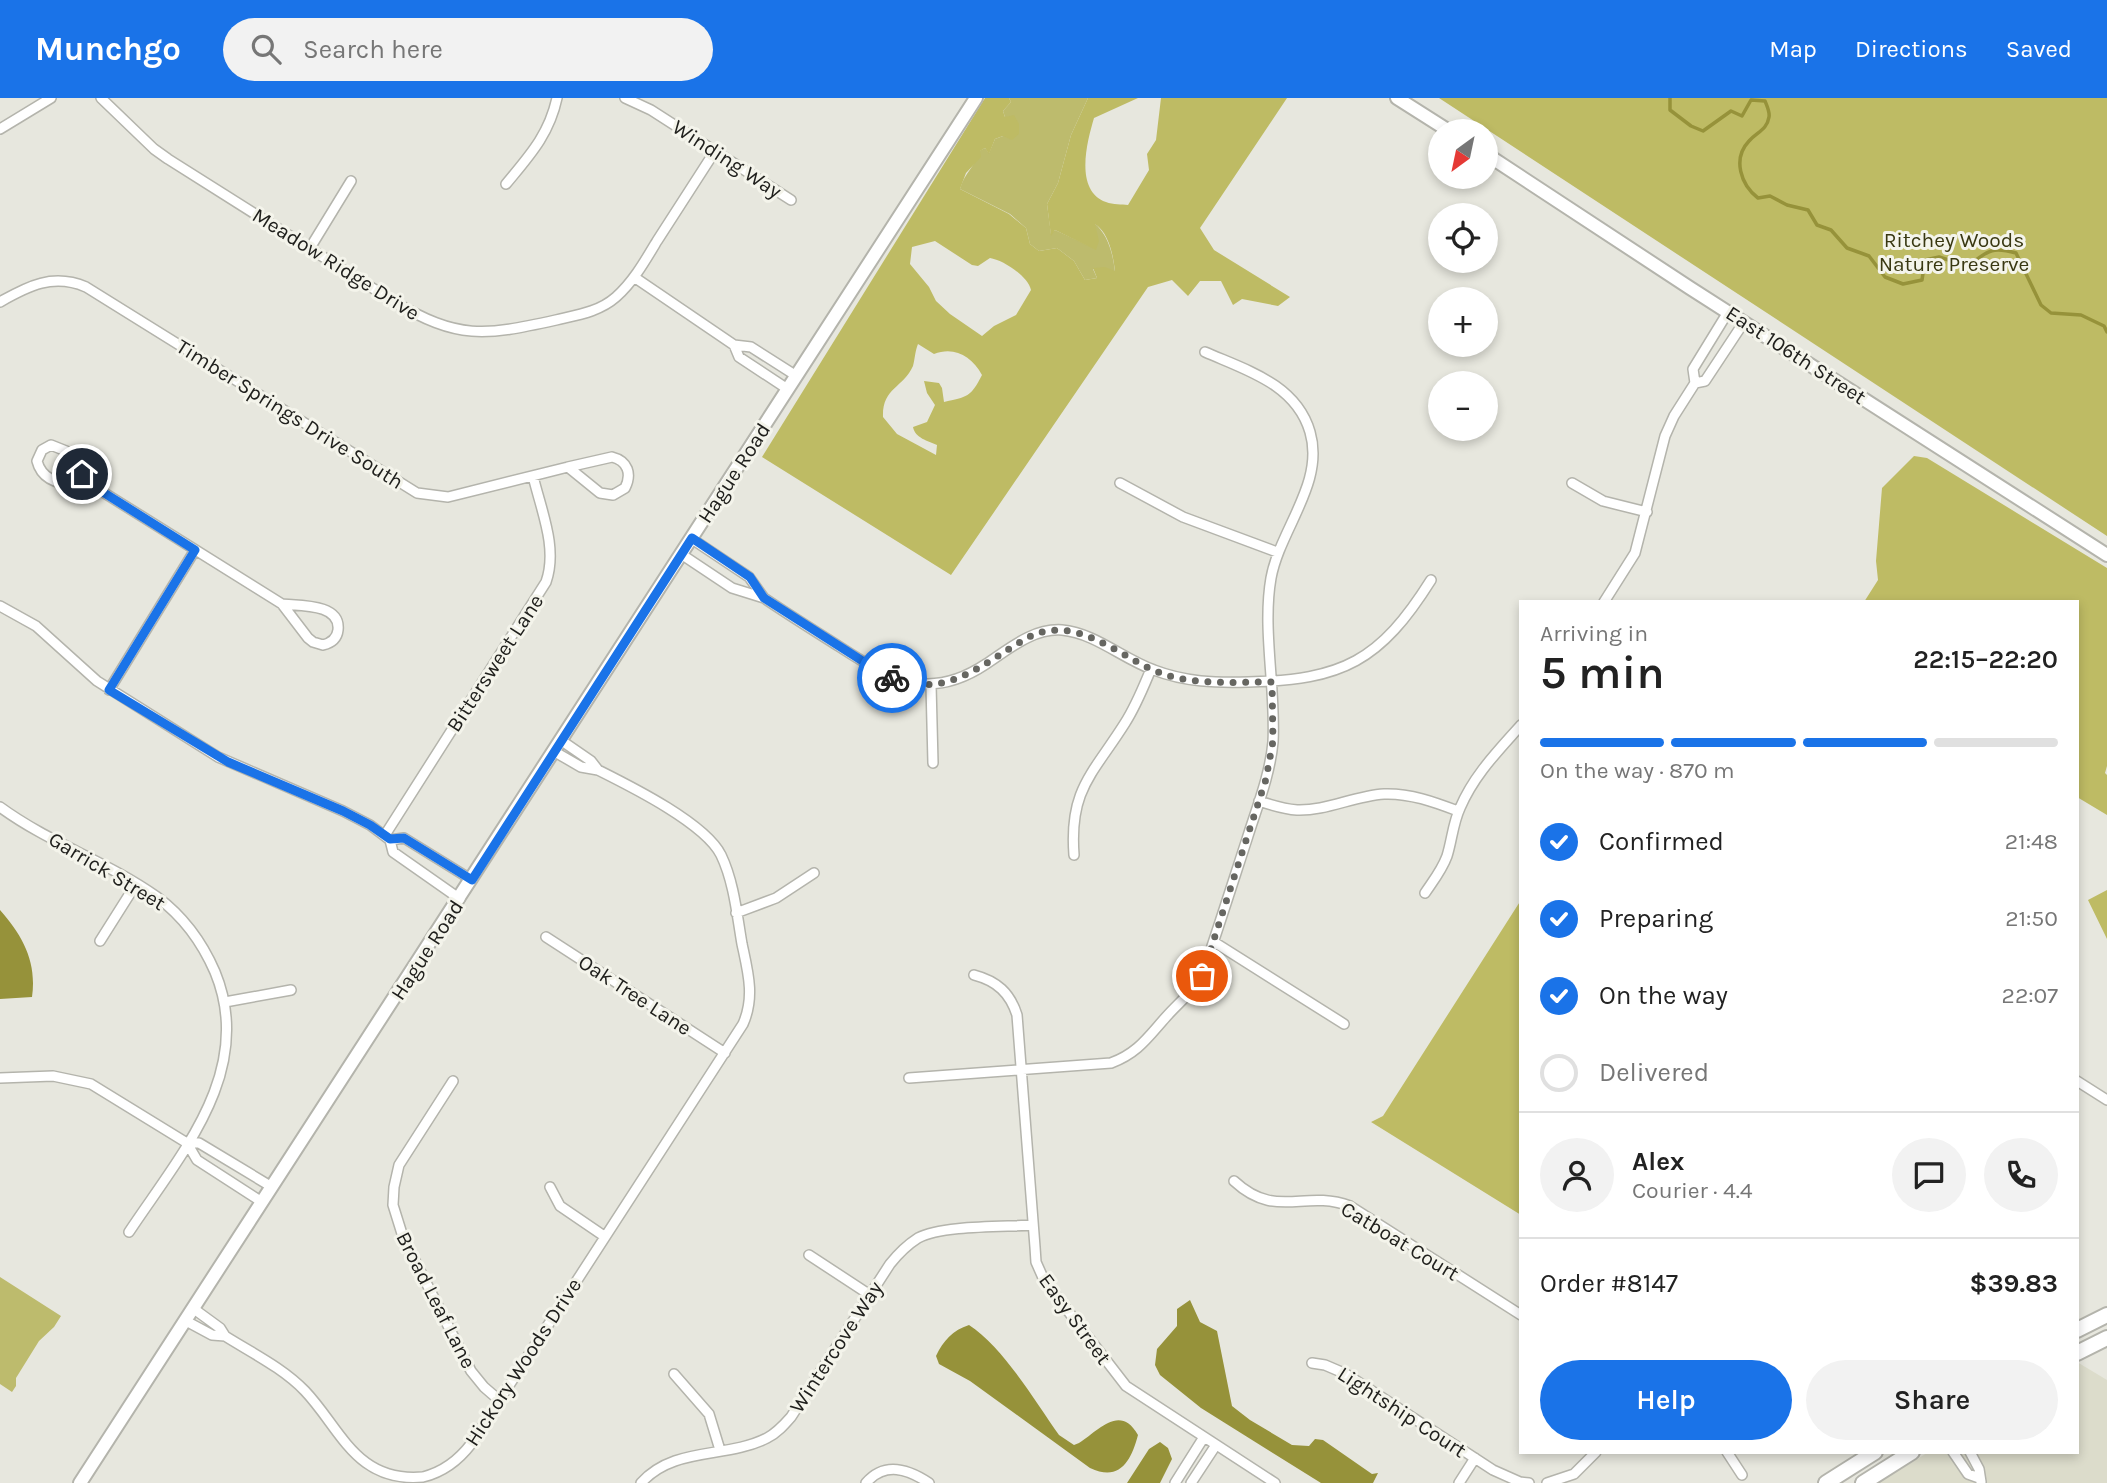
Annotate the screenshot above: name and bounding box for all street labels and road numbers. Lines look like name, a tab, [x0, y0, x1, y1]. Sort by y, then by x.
street label: Winding Way	[668, 115, 786, 203]
street label: Meadow Ridge Drive	[248, 203, 424, 325]
street label: East 106th Street	[1722, 301, 1871, 409]
street label: Timber Springs Drive South	[172, 334, 408, 494]
street label: Hague Road	[693, 419, 775, 527]
street label: Bittersweet Lane	[442, 590, 548, 736]
street label: Garrick Street	[44, 827, 170, 915]
street label: Hague Road	[386, 896, 468, 1004]
street label: Oak Tree Lane	[574, 950, 696, 1040]
street label: Catboat Court	[1337, 1196, 1463, 1286]
street label: Broad Leaf Lane	[391, 1228, 481, 1372]
street label: Easy Street	[1034, 1269, 1116, 1369]
street label: Hickory Woods Drive	[460, 1274, 586, 1450]
street label: Wintercove Way	[785, 1277, 888, 1417]
street label: Lightship Court	[1333, 1362, 1471, 1463]

